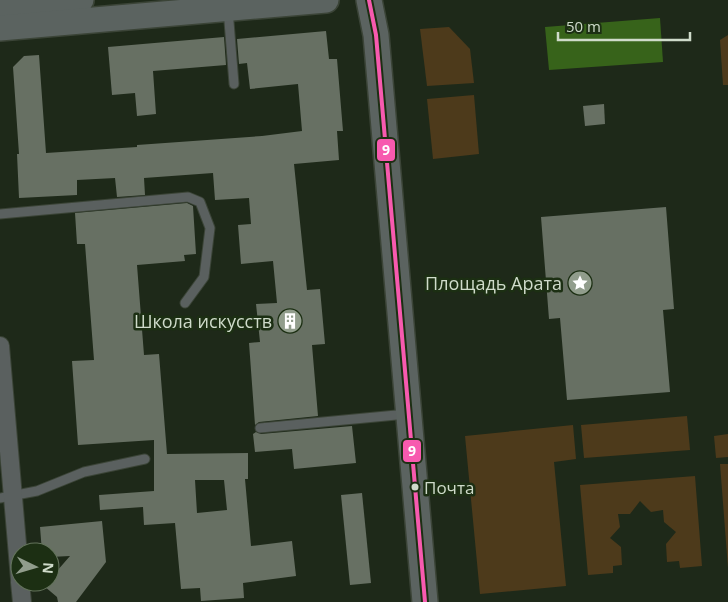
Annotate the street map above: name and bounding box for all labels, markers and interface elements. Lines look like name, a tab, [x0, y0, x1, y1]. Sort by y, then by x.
scale bar	[558, 10, 690, 42]
text: 50 m	[566, 16, 601, 36]
line badge: 9	[376, 138, 396, 162]
text: 9	[382, 140, 390, 159]
place icon: Площадь Арата	[567, 270, 593, 296]
place label: Площадь Арата	[425, 271, 562, 295]
building icon: Школа искусств	[277, 308, 303, 334]
place label: Школа искусств	[134, 309, 272, 333]
line badge: 9	[402, 439, 422, 463]
text: 9	[408, 441, 416, 460]
place label: Почта	[424, 476, 474, 499]
marker: Почта	[410, 482, 420, 492]
north arrow	[10, 542, 60, 592]
text: N	[38, 562, 58, 575]

